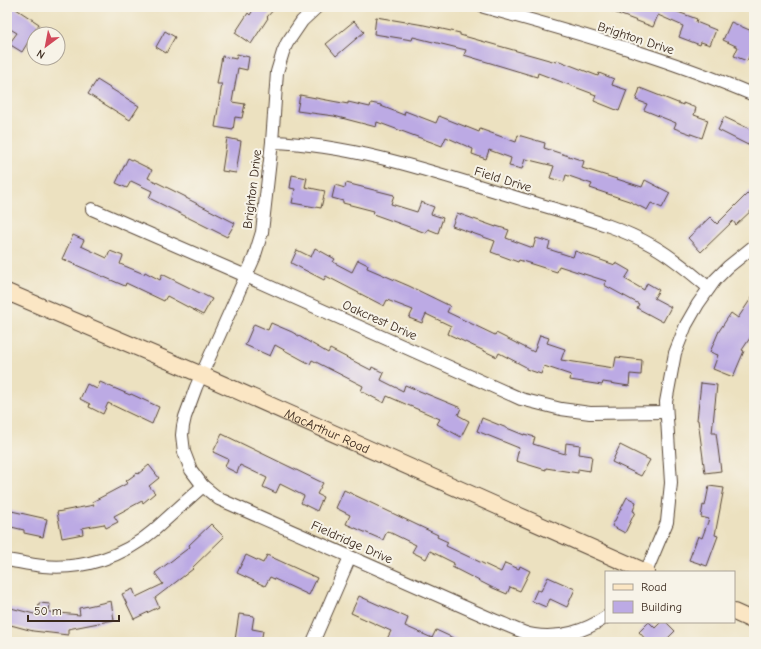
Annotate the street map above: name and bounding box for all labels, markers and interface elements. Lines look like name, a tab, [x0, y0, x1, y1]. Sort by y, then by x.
street label: Brighton Drive	[596, 19, 677, 58]
north arrow	[26, 26, 66, 66]
text: N	[34, 47, 47, 61]
street label: Brighton Drive	[240, 148, 264, 229]
street label: Field Drive	[473, 163, 534, 195]
street label: Oakcrest Drive	[340, 297, 420, 343]
street label: MacArthur Road	[282, 405, 372, 456]
street label: Fieldridge Drive	[309, 517, 395, 567]
legend	[605, 571, 735, 623]
text: Road	[641, 580, 667, 594]
scale bar	[28, 597, 119, 623]
text: Building	[641, 600, 682, 614]
text: 50 m	[34, 604, 62, 618]

